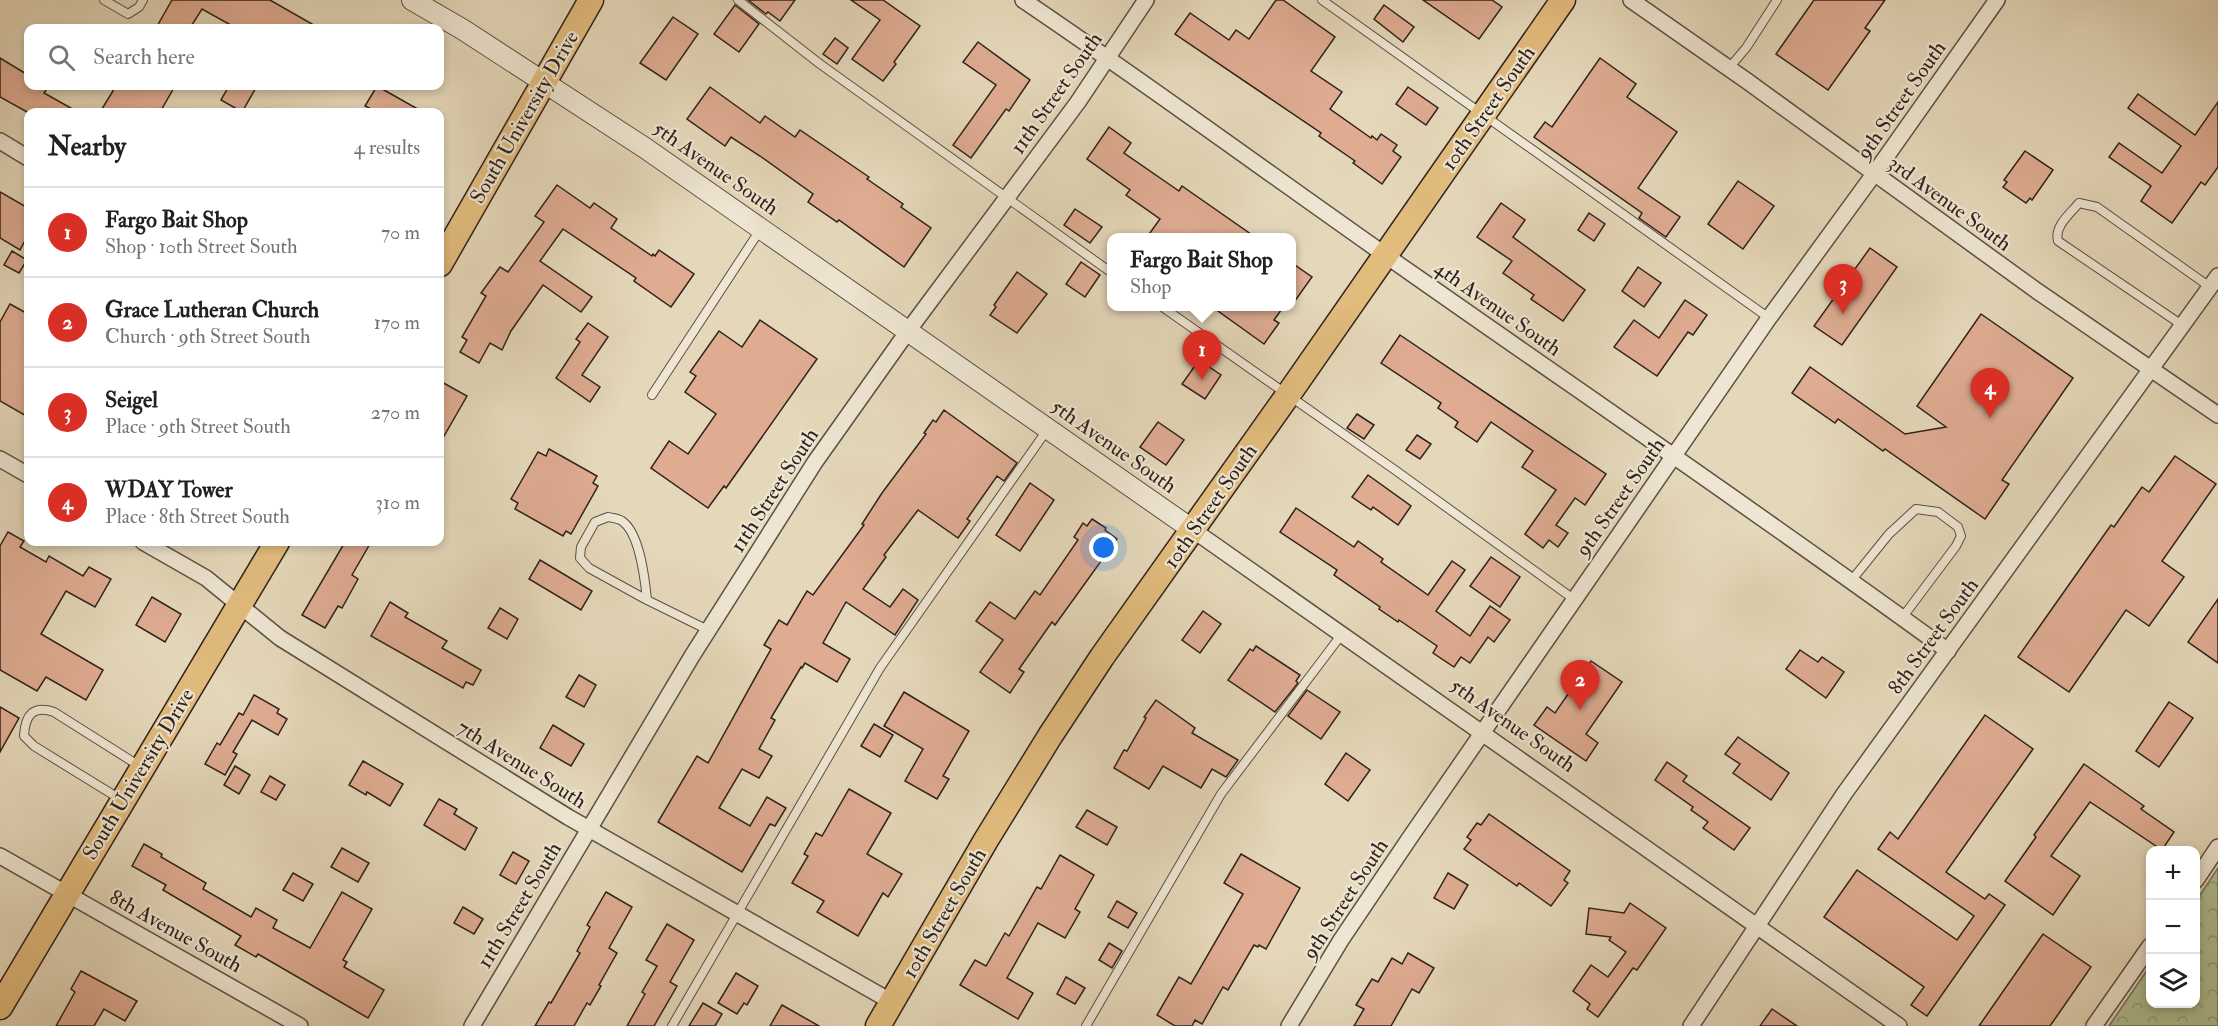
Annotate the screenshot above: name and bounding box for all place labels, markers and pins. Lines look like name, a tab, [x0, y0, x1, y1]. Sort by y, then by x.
pin: 3	[1824, 264, 1862, 314]
pin: 1	[1182, 330, 1222, 380]
pin: 4	[1970, 368, 2010, 418]
pin: 2	[1560, 660, 1600, 710]

